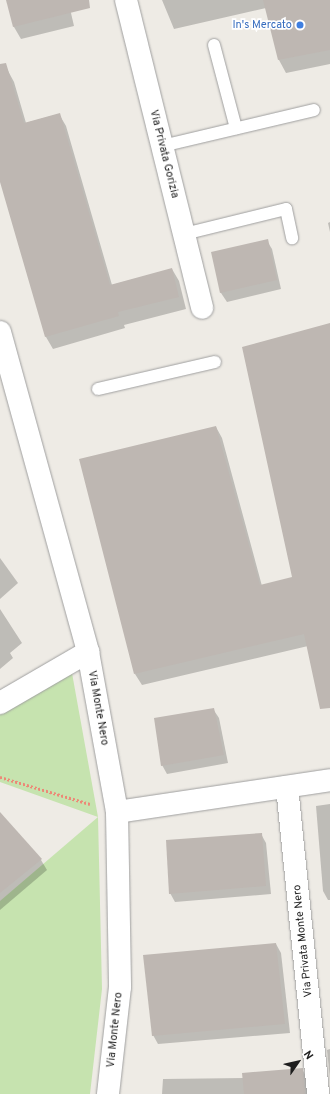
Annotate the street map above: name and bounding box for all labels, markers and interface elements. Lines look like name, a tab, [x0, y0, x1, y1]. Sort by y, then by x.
place label: In's Mercato	[233, 18, 292, 32]
marker: In's Mercato	[295, 20, 305, 30]
street label: Via Privata Gorizia	[147, 108, 181, 200]
street label: Via Monte Nero	[85, 670, 111, 746]
street label: Via Privata Monte Nero	[291, 884, 315, 998]
street label: Via Monte Nero	[104, 992, 126, 1068]
north arrow	[278, 1042, 318, 1082]
text: N	[300, 1048, 316, 1062]

